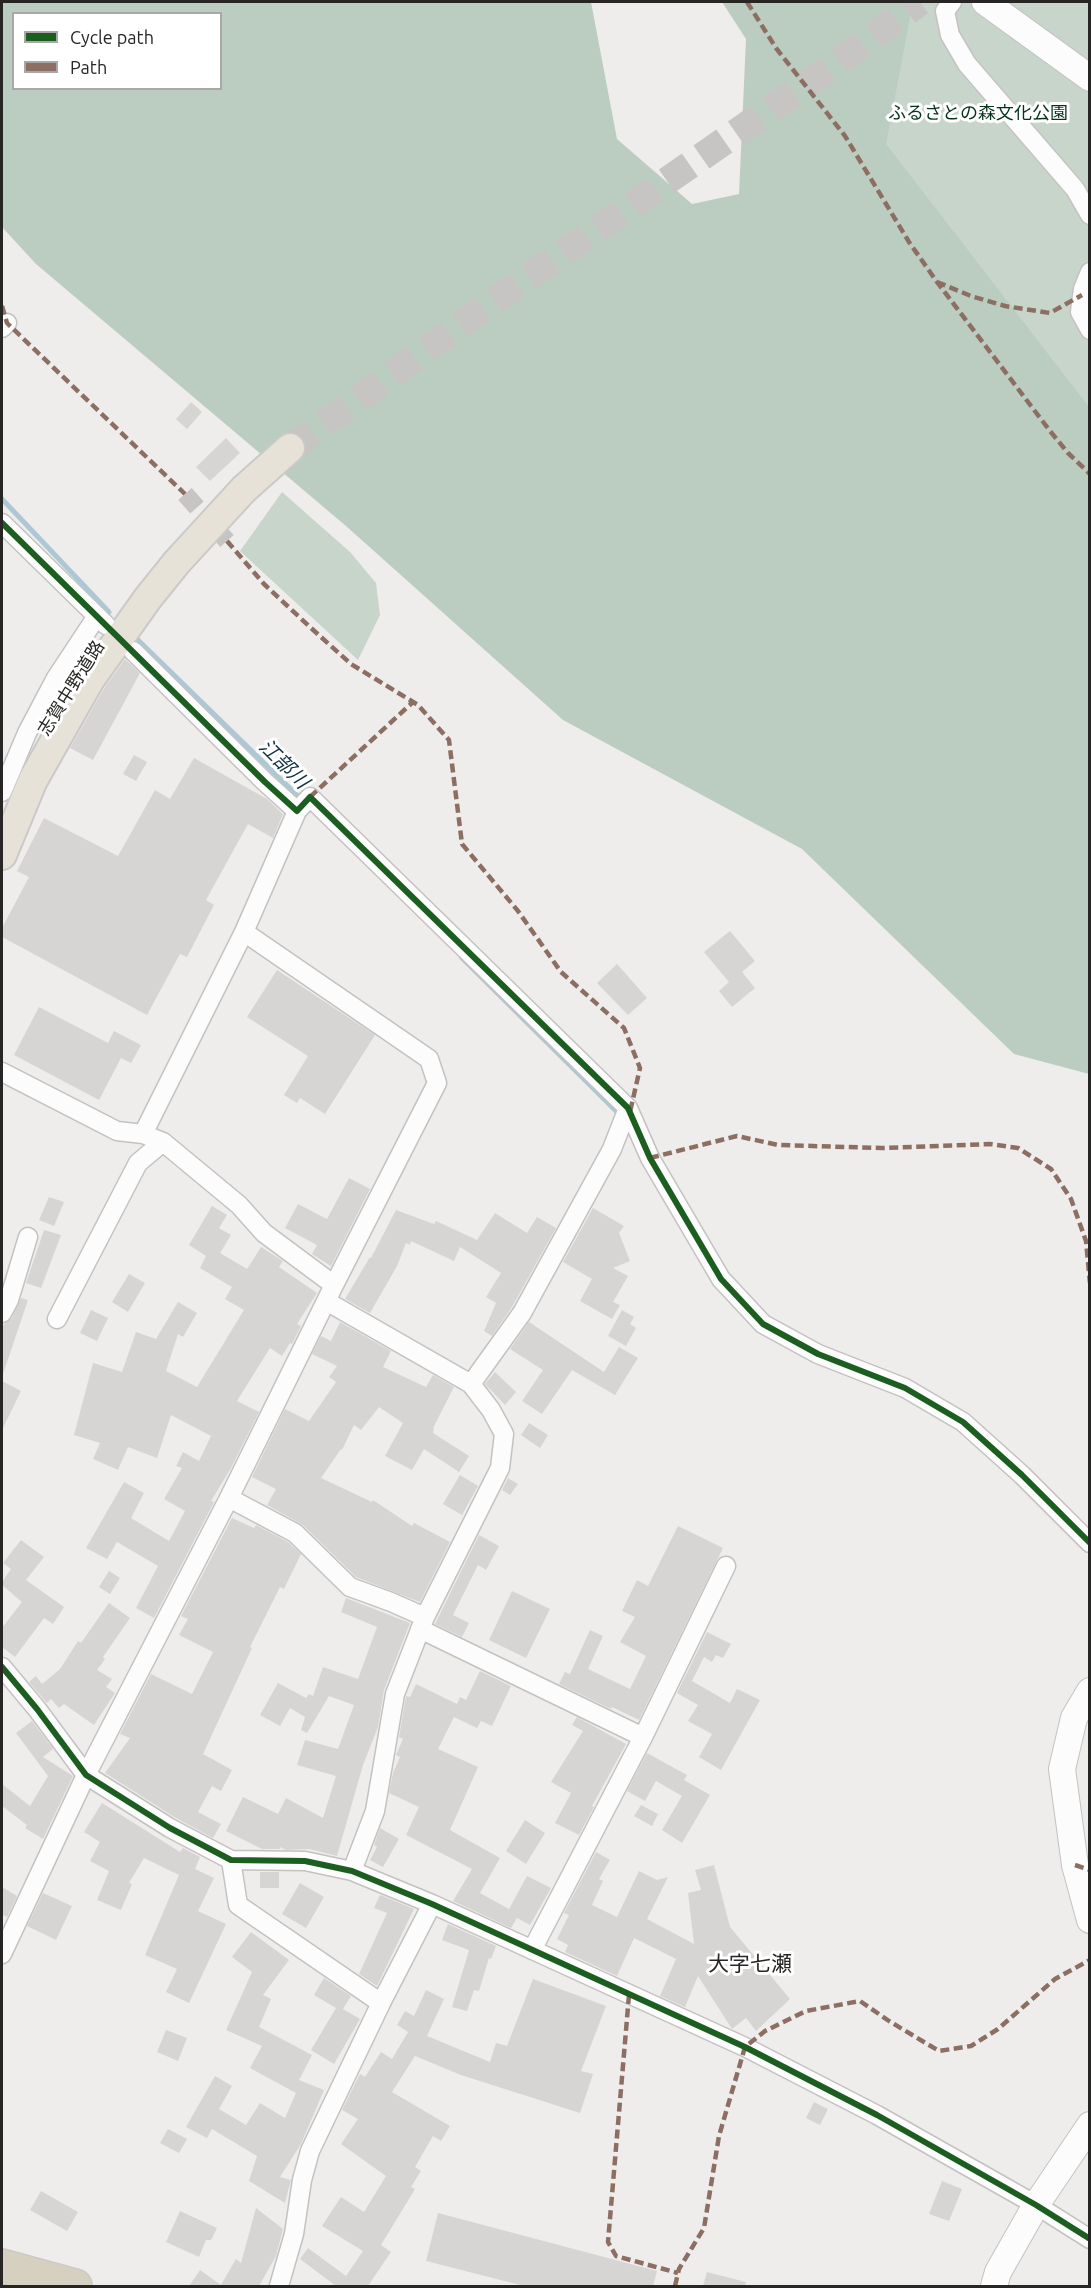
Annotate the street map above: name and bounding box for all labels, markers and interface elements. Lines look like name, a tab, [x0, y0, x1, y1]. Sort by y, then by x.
legend	[12, 12, 222, 90]
text: Cycle path	[70, 27, 154, 47]
text: Path	[70, 57, 107, 77]
park label: ふるさとの森文化公園	[888, 102, 1068, 124]
street label: 志賀中野道路	[33, 636, 109, 740]
water label: 江部川	[254, 734, 314, 794]
district label: 大字七瀬	[708, 1951, 792, 1977]

